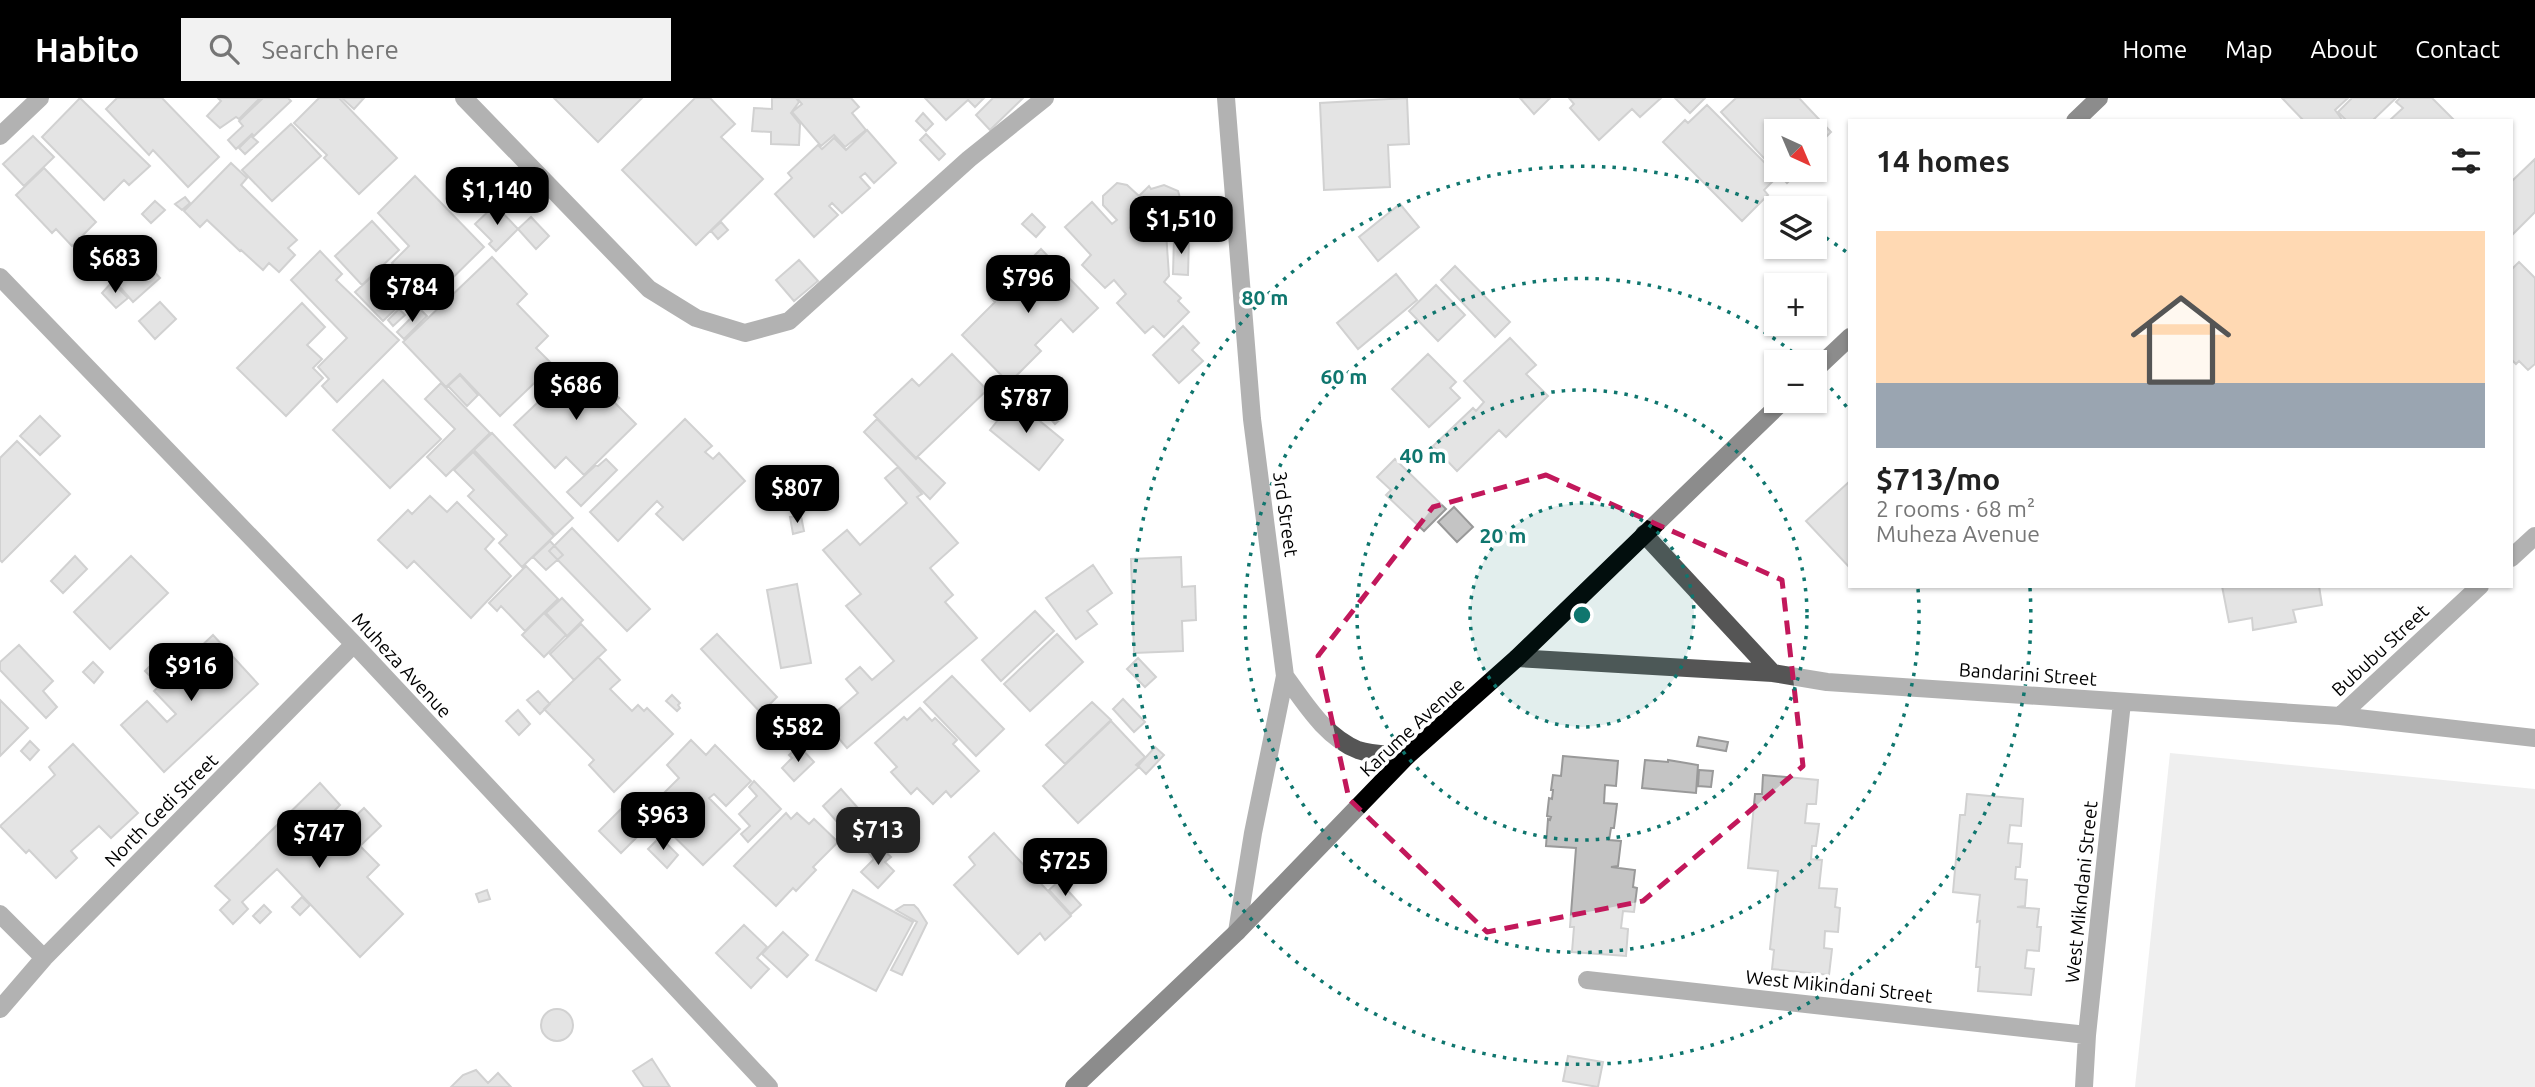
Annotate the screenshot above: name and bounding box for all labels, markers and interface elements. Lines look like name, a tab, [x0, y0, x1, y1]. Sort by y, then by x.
search box	[181, 18, 671, 81]
icon: search	[205, 30, 243, 68]
text: Habito	[35, 31, 139, 68]
text: Search here	[261, 35, 399, 64]
text: Home	[2122, 36, 2187, 63]
text: Map	[2225, 36, 2272, 63]
text: About	[2310, 36, 2377, 63]
text: Contact	[2415, 36, 2500, 63]
north arrow	[1764, 119, 1827, 182]
map controls	[1764, 119, 1827, 413]
icon: filters	[2447, 142, 2485, 180]
text: 14 homes	[1876, 144, 2010, 178]
pin: $1,140	[440, 167, 554, 227]
text: $1,140	[462, 177, 532, 202]
button: layers	[1764, 196, 1827, 259]
pin: $1,510	[1124, 197, 1238, 256]
text: $1,510	[1146, 206, 1216, 231]
pin: $683	[74, 236, 156, 295]
text: $683	[89, 245, 141, 270]
pin: $796	[987, 256, 1069, 315]
pin: $784	[371, 264, 453, 324]
text: $796	[1002, 265, 1054, 290]
button: +	[1764, 273, 1827, 336]
text: $784	[386, 274, 438, 299]
icon: home	[2118, 277, 2244, 403]
text: 80 m	[1242, 285, 1288, 309]
button: −	[1764, 350, 1827, 413]
pin: $686	[535, 362, 617, 422]
text: 60 m	[1321, 364, 1367, 388]
text: $686	[550, 372, 602, 397]
pin: $787	[985, 376, 1067, 435]
text: $787	[1000, 385, 1052, 410]
text: 40 m	[1400, 443, 1446, 467]
text: $713/mo	[1876, 462, 2000, 496]
pin: $807	[756, 466, 838, 525]
street label: 3rd Street	[1269, 470, 1303, 559]
text: $807	[771, 475, 823, 500]
text: 2 rooms · 68 m²	[1876, 496, 2035, 521]
text: Muheza Avenue	[1876, 521, 2040, 546]
text: 20 m	[1480, 523, 1526, 547]
street label: Bububu Street	[2327, 599, 2433, 700]
centre of rings	[1570, 603, 1594, 627]
street label: Muheza Avenue	[348, 608, 456, 722]
pin: $916	[150, 644, 232, 703]
text: $916	[165, 653, 217, 678]
street label: Bandarini Street	[1958, 658, 2098, 690]
street label: Karume Avenue	[1355, 673, 1469, 781]
pin: $582	[757, 704, 839, 764]
text: $582	[772, 714, 824, 739]
street label: North Gedi Street	[100, 749, 222, 871]
pin: $963	[622, 792, 704, 852]
street label: West Mikndani Street	[2060, 799, 2102, 984]
text: $963	[637, 802, 689, 827]
pin: $713	[837, 808, 919, 867]
pin: $747	[278, 810, 360, 870]
text: $713	[852, 817, 904, 842]
text: $747	[293, 820, 345, 845]
pin: $725	[1024, 838, 1106, 898]
text: $725	[1039, 848, 1091, 873]
street label: West Mikindani Street	[1744, 965, 1934, 1007]

